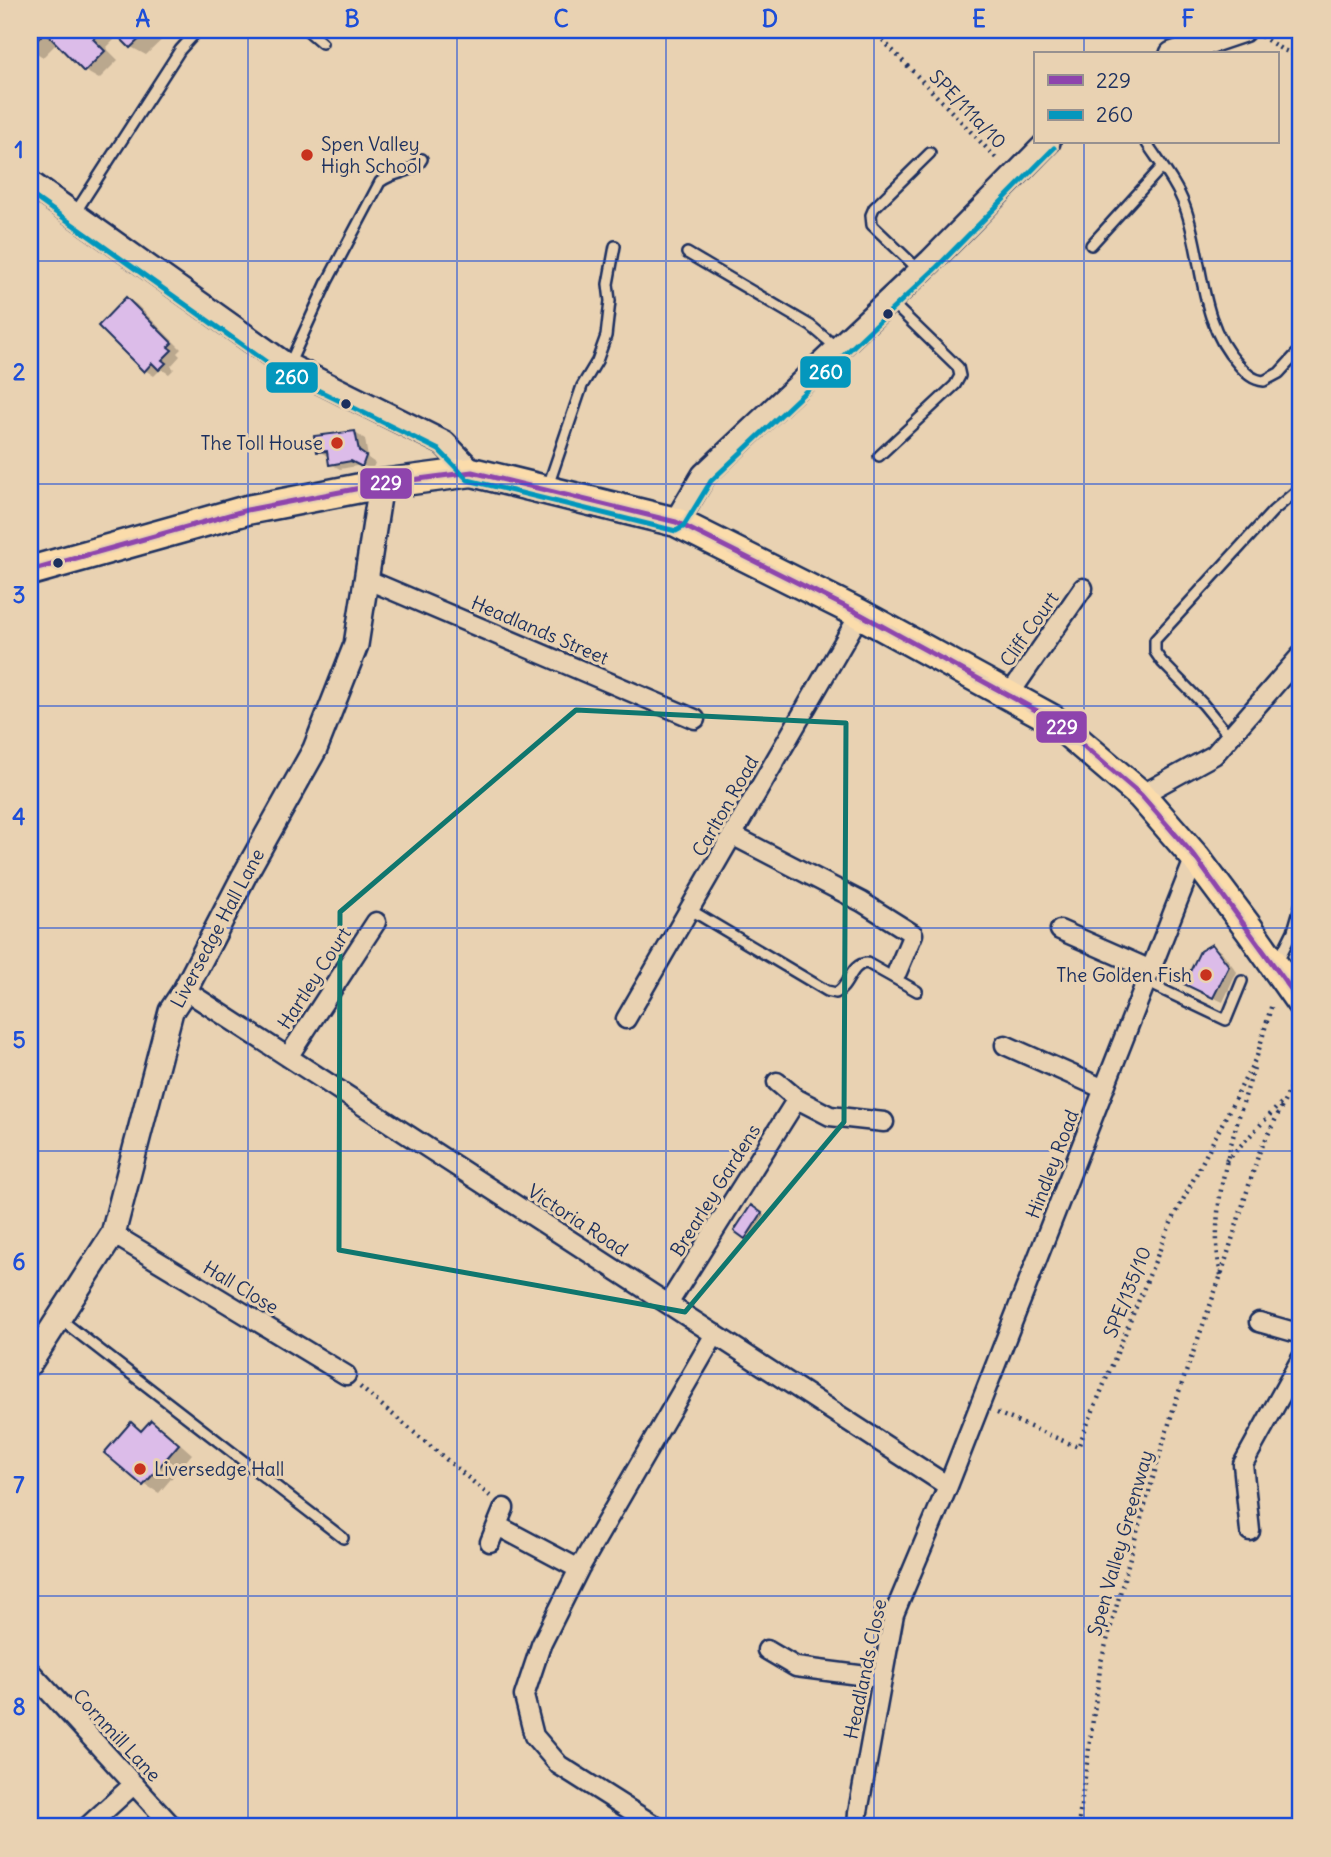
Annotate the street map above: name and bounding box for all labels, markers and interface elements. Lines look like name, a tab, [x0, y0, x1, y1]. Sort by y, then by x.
text: A	[136, 4, 151, 33]
text: B	[344, 4, 360, 33]
text: C	[553, 4, 569, 33]
text: D	[762, 4, 778, 33]
text: E	[972, 4, 986, 33]
text: F	[1181, 4, 1195, 33]
legend	[1034, 52, 1278, 144]
street label: SPE/111a/10	[924, 65, 1012, 153]
text: 229	[1096, 67, 1131, 94]
text: 260	[1096, 101, 1133, 128]
place label: Spen Valley High School	[321, 132, 422, 178]
text: 1	[14, 135, 24, 164]
marker: Spen Valley High School	[299, 147, 315, 163]
unlabelled marker	[881, 307, 895, 321]
line badge: 260	[799, 355, 852, 389]
text: 2	[13, 357, 26, 386]
text: 260	[809, 360, 843, 384]
line badge: 260	[265, 361, 319, 394]
text: 260	[275, 365, 309, 389]
unlabelled marker	[339, 397, 353, 411]
place label: The Toll House	[201, 431, 323, 455]
marker: The Toll House	[329, 435, 345, 451]
line badge: 229	[359, 467, 413, 500]
text: 229	[370, 471, 402, 495]
unlabelled marker	[51, 556, 65, 570]
text: 3	[12, 580, 26, 609]
street label: Cliff Court	[994, 587, 1064, 671]
street label: Headlands Street	[468, 590, 612, 670]
line badge: 229	[1035, 710, 1088, 744]
text: 229	[1046, 715, 1078, 739]
street label: Carlton Road	[687, 751, 763, 861]
text: 4	[12, 802, 26, 831]
street label: Liversedge Hall Lane	[165, 844, 269, 1012]
street label: Hartley Court	[272, 923, 356, 1033]
place label: The Golden Fish	[1056, 963, 1192, 987]
marker: The Golden Fish	[1198, 967, 1214, 983]
text: 5	[12, 1025, 26, 1054]
street label: Hindley Road	[1020, 1106, 1084, 1222]
street label: Brearley Gardens	[665, 1119, 765, 1261]
street label: Victoria Road	[523, 1179, 633, 1261]
street label: SPE/135/10	[1098, 1243, 1156, 1341]
text: 6	[12, 1247, 26, 1276]
street label: Hall Close	[199, 1255, 283, 1319]
street label: Spen Valley Greenway	[1082, 1447, 1158, 1639]
place label: Liversedge Hall	[154, 1457, 284, 1481]
marker: Liversedge Hall	[132, 1461, 148, 1477]
text: 7	[13, 1470, 25, 1499]
street label: Headlands Close	[838, 1597, 892, 1741]
street label: Cornmill Lane	[68, 1684, 166, 1786]
text: 8	[12, 1692, 26, 1721]

